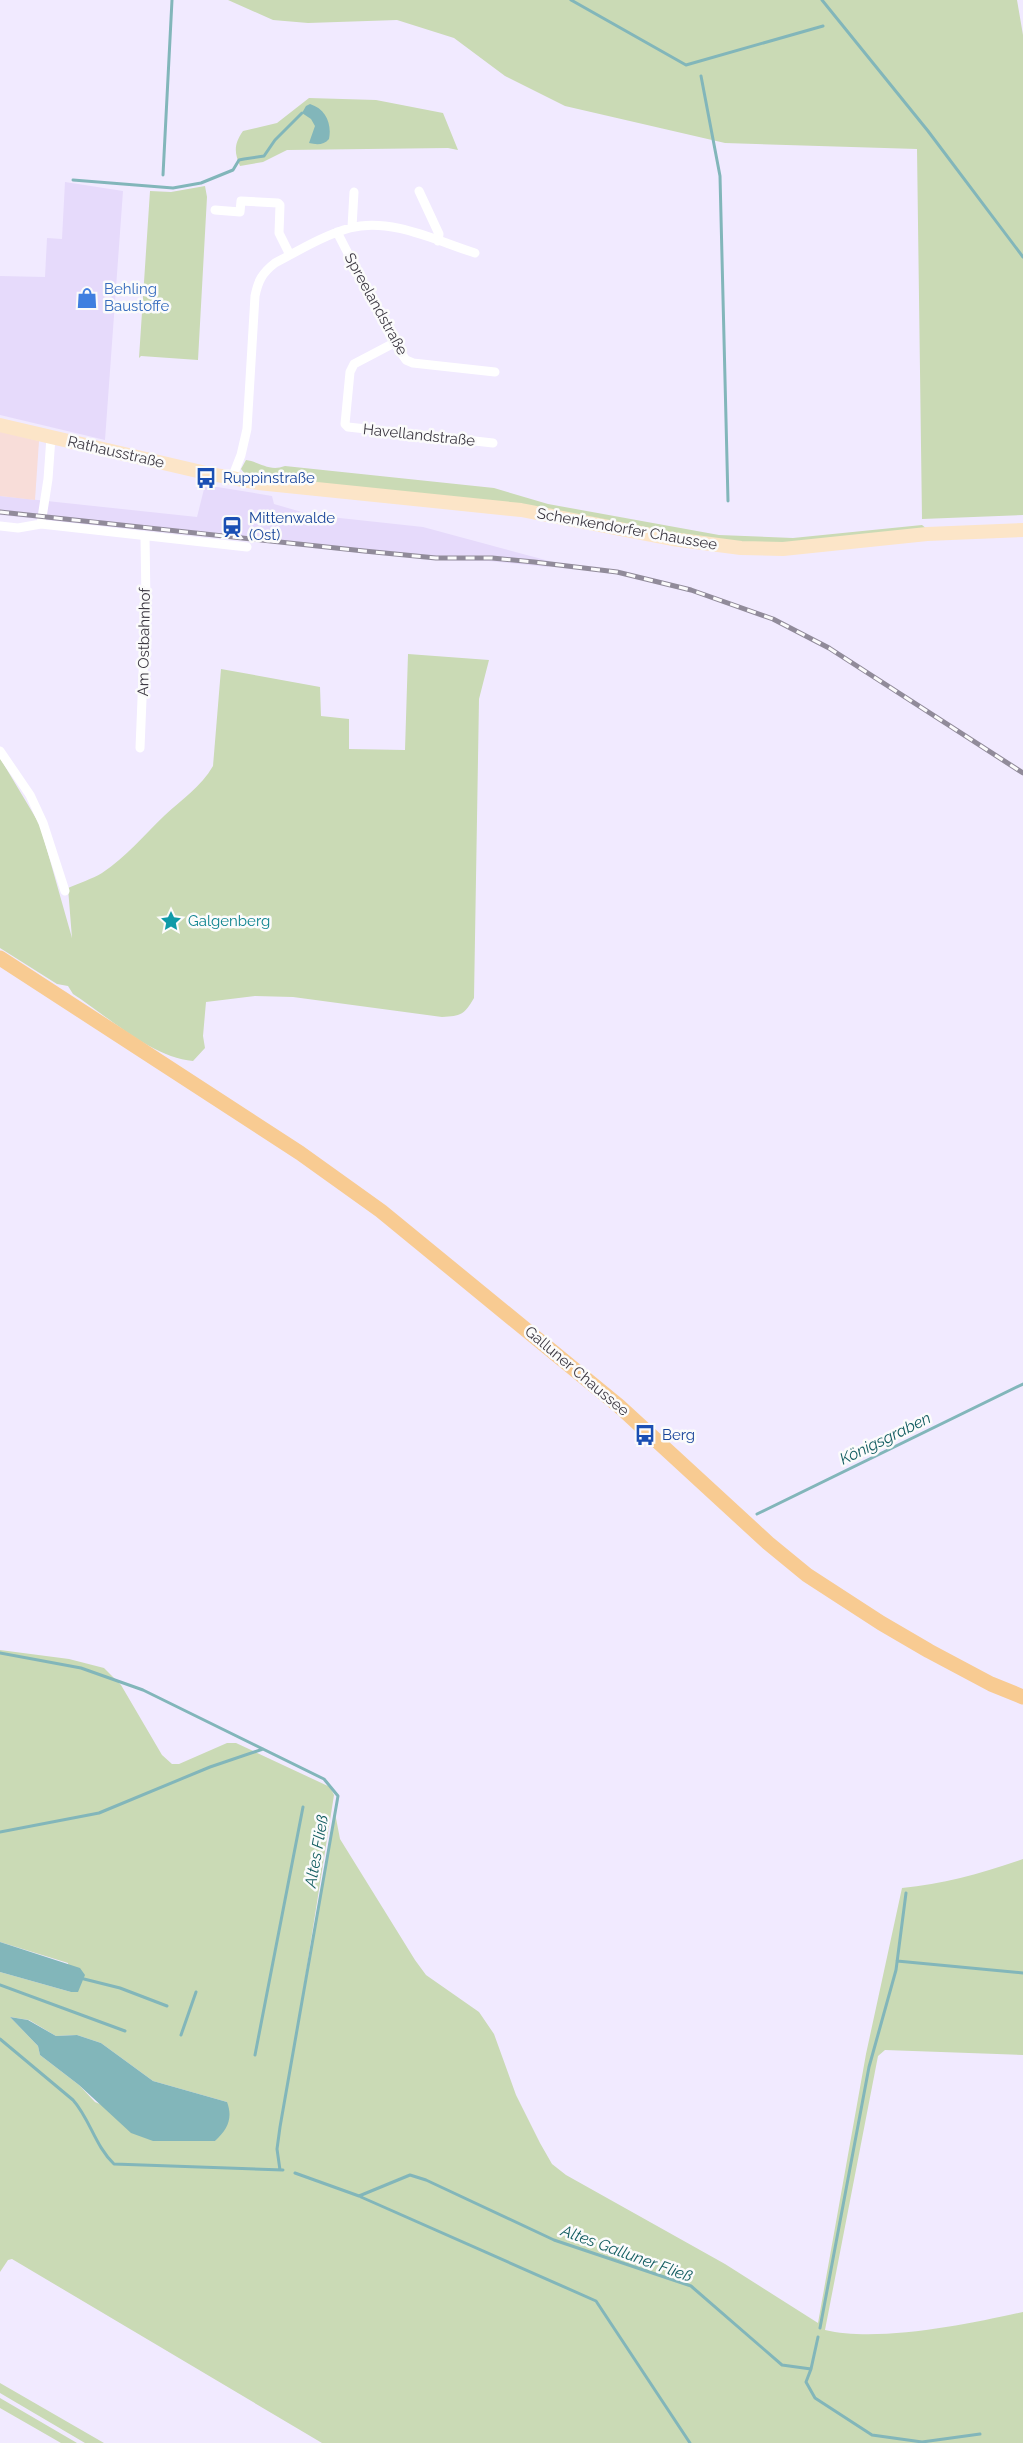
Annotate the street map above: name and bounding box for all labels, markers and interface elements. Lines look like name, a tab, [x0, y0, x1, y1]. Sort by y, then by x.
street label: Spreelandstraße	[340, 250, 412, 358]
place label: Behling Baustoffe	[104, 280, 169, 315]
shop icon: Behling Baustoffe	[75, 286, 99, 310]
street label: Havellandstraße	[362, 420, 476, 450]
street label: Rathausstraße	[66, 432, 166, 472]
bus stop icon: Ruppinstraße	[194, 466, 218, 490]
place label: Ruppinstraße	[223, 469, 315, 487]
street label: Schenkendorfer Chaussee	[535, 504, 719, 554]
place label: Mittenwalde (Ost)	[249, 509, 335, 544]
station icon: Mittenwalde (Ost)	[220, 515, 244, 539]
street label: Am Ostbahnhof	[134, 586, 154, 697]
place icon: Galgenberg	[159, 909, 183, 933]
place label: Galgenberg	[188, 912, 270, 930]
street label: Galluner Chaussee	[521, 1322, 633, 1420]
water label: Königsgraben	[837, 1408, 934, 1469]
bus stop icon: Berg	[633, 1423, 657, 1447]
place label: Berg	[662, 1426, 695, 1444]
water label: Altes Fließ	[301, 1813, 332, 1890]
water label: Altes Galluner Fließ	[558, 2221, 695, 2286]

